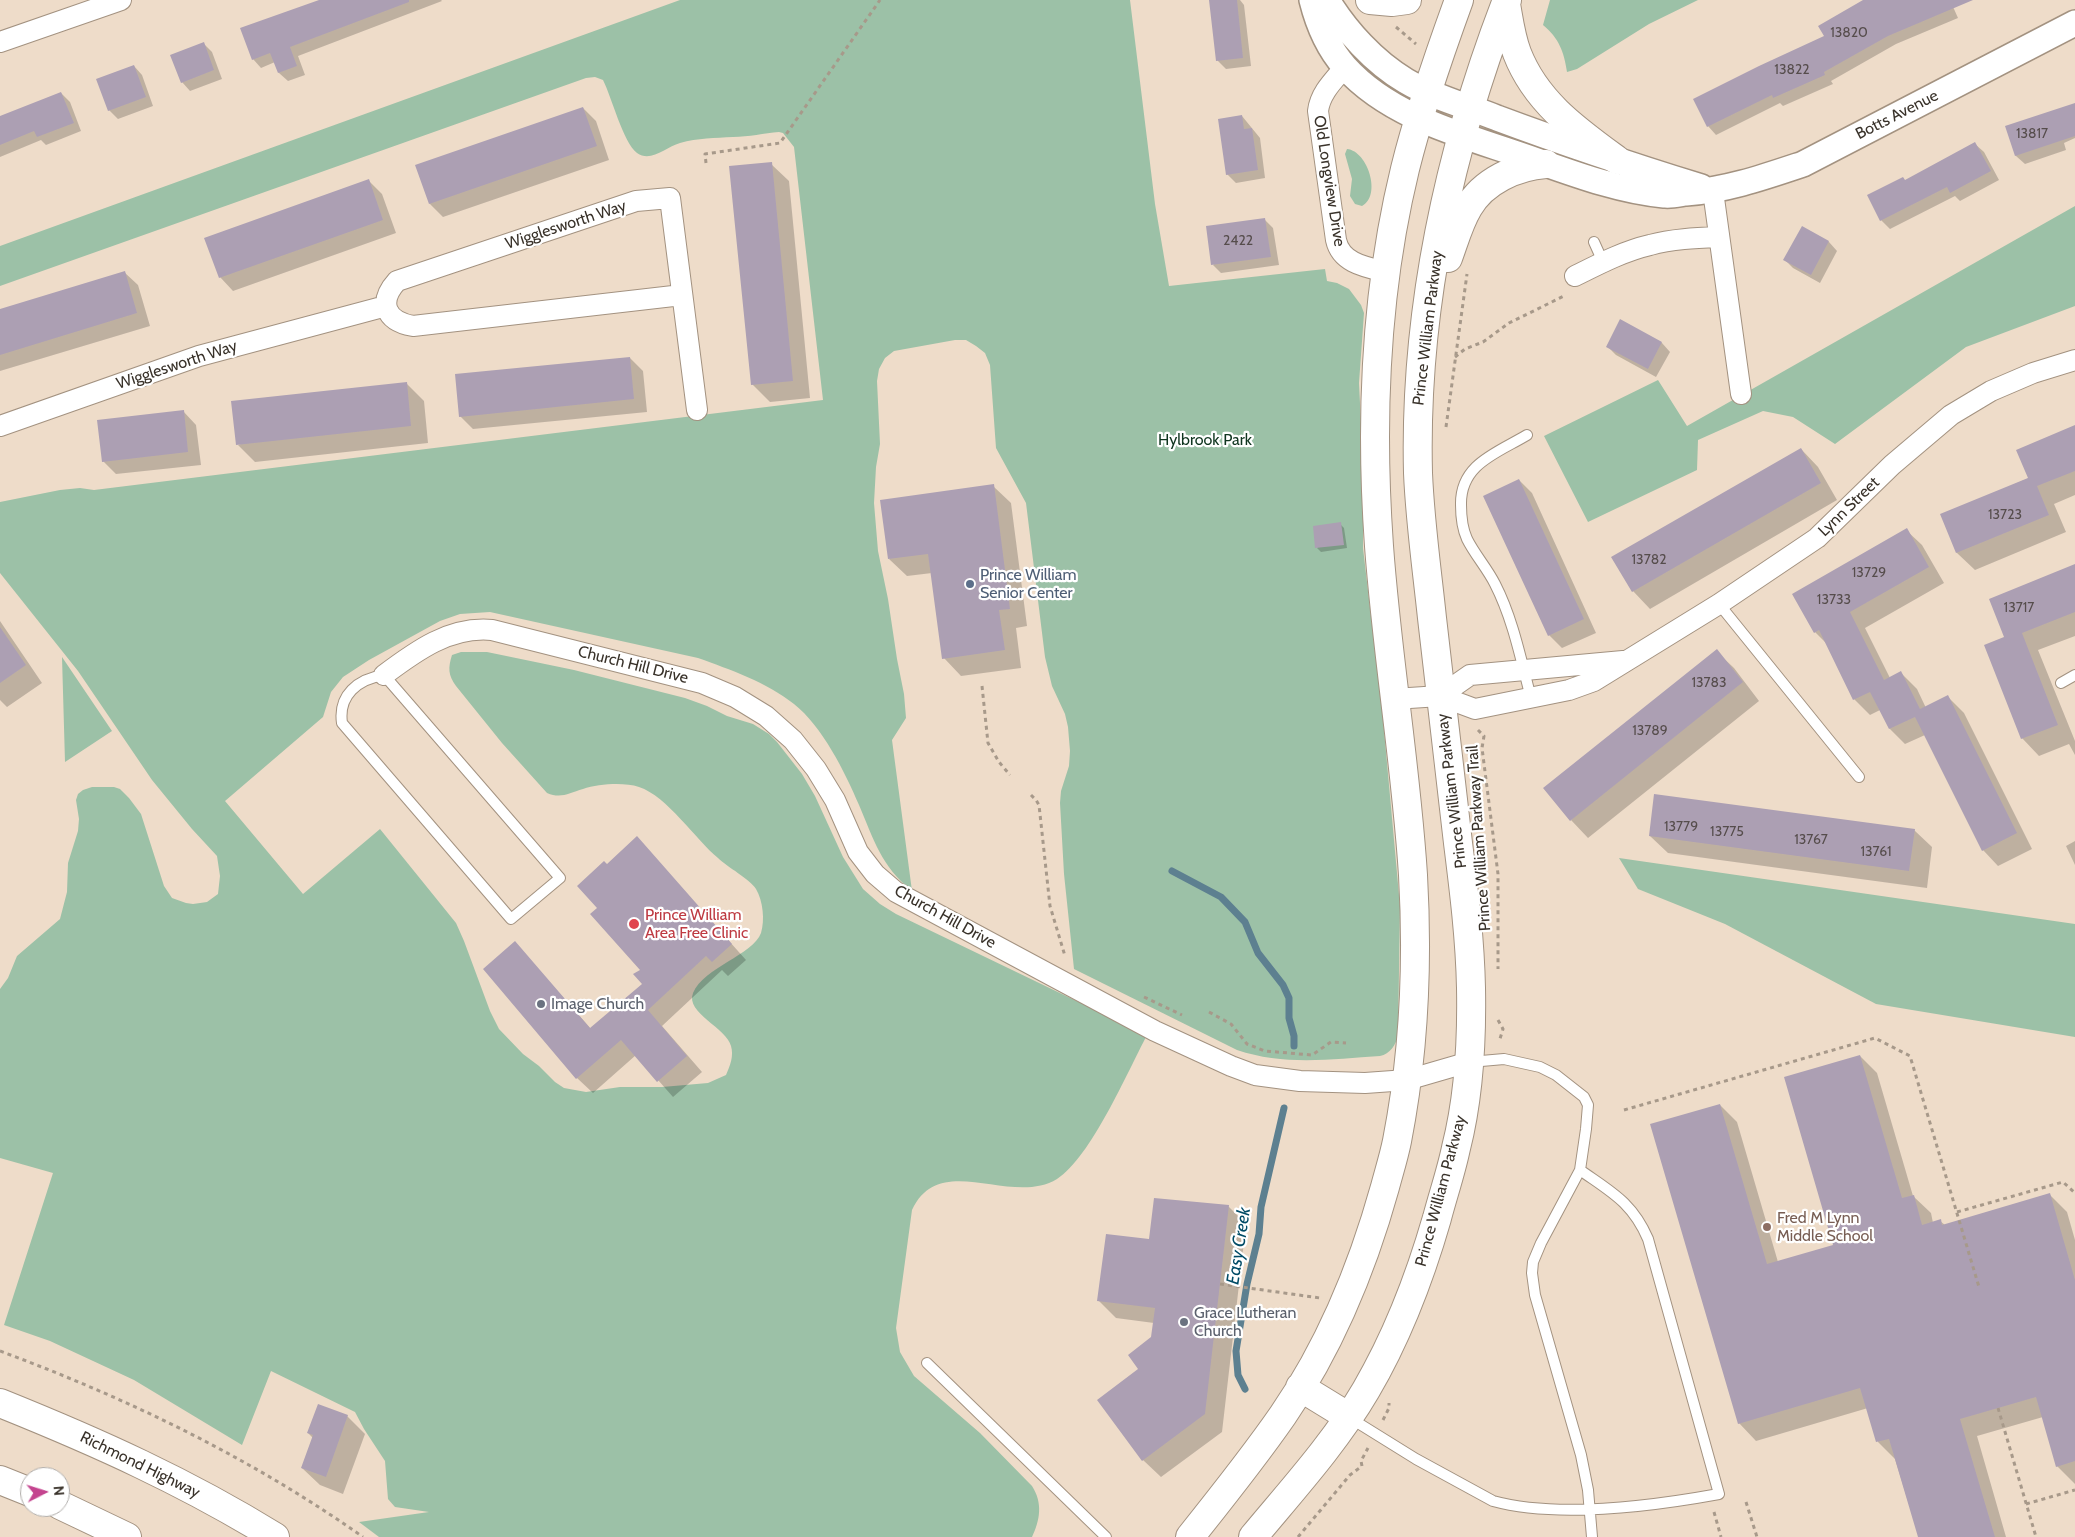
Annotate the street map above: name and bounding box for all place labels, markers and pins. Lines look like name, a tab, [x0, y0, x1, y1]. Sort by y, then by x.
place label: Prince William Senior Center	[980, 565, 1076, 603]
marker: Prince William Senior Center	[964, 578, 976, 590]
place label: Prince William Area Free Clinic	[645, 905, 748, 943]
marker: Prince William Area Free Clinic	[627, 917, 641, 931]
place label: Image Church	[551, 994, 644, 1014]
marker: Image Church	[535, 998, 547, 1010]
place label: Fred M Lynn Middle School	[1777, 1208, 1873, 1246]
marker: Fred M Lynn Middle School	[1761, 1221, 1773, 1233]
place label: Grace Lutheran Church	[1194, 1303, 1296, 1341]
marker: Grace Lutheran Church	[1178, 1316, 1190, 1328]

